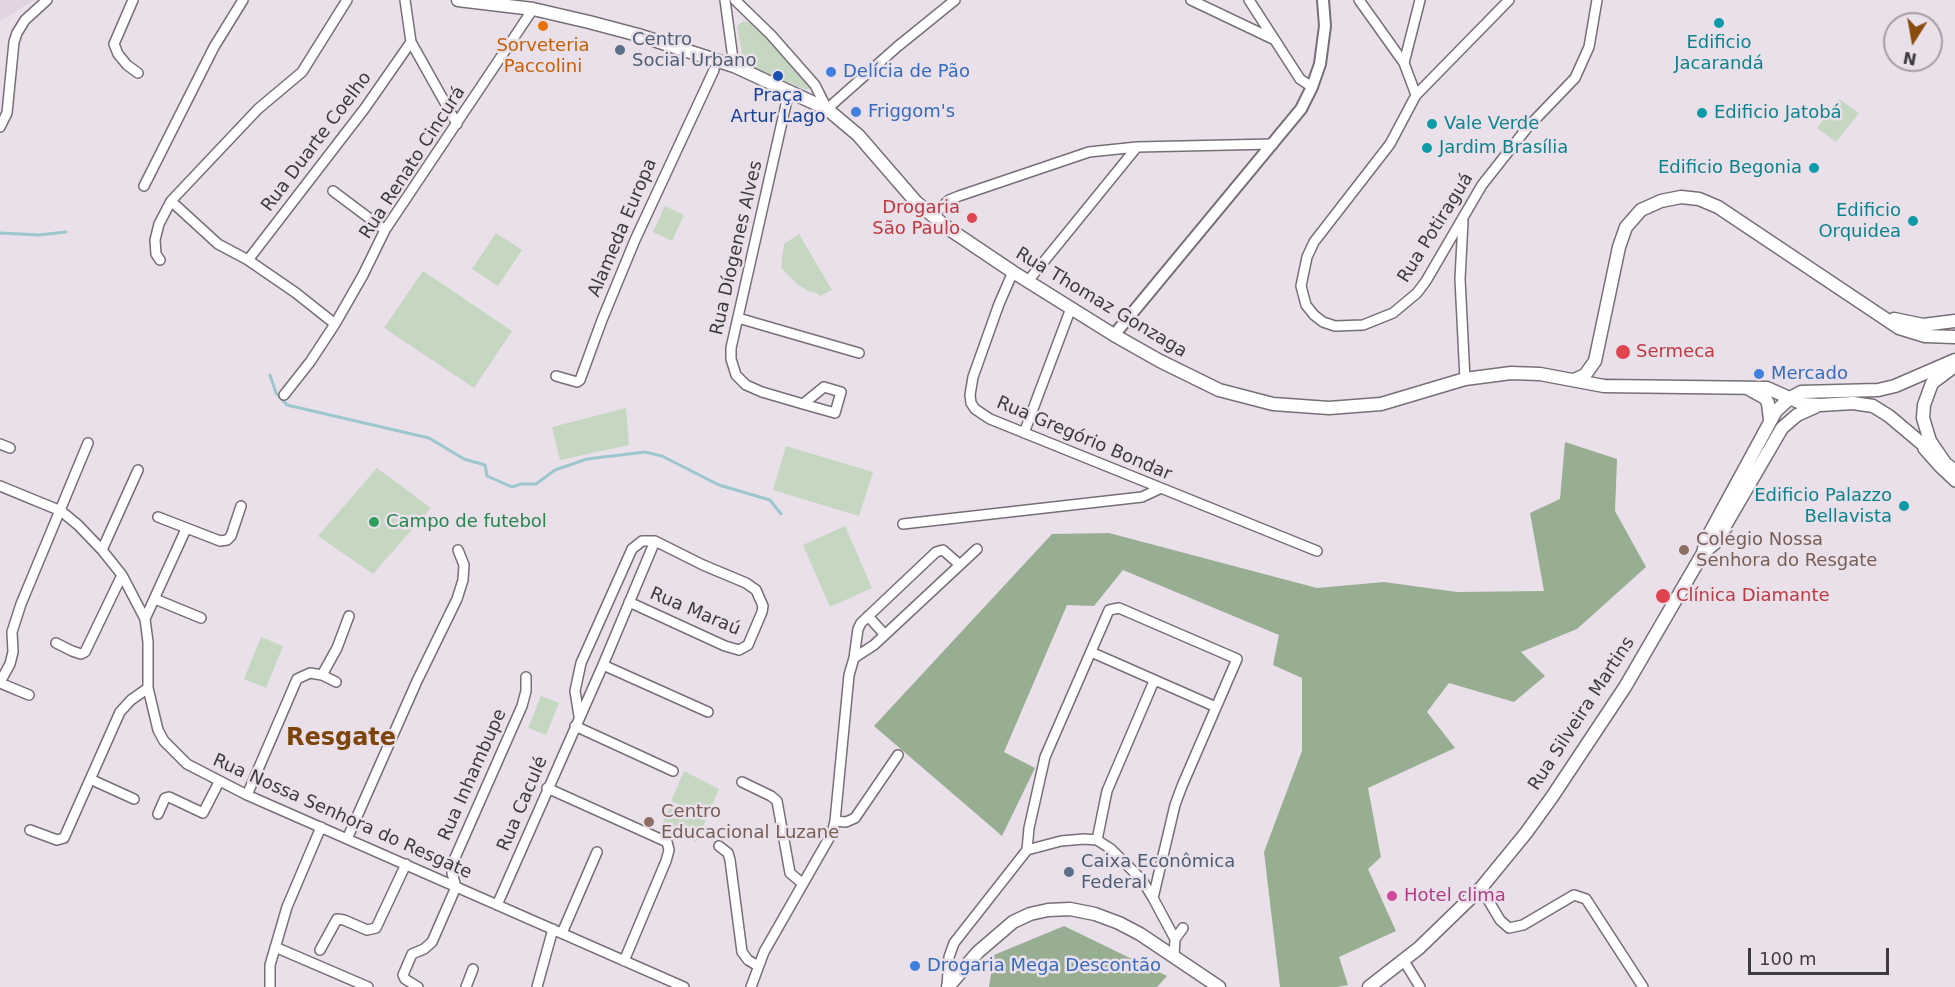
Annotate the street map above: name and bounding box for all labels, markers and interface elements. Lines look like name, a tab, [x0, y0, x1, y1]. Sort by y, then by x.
north arrow	[1883, 12, 1943, 72]
marker: Edificio Jacarandá	[1712, 16, 1726, 30]
marker: Sorveteria Paccolini	[536, 19, 550, 33]
place label: Centro Social Urbano	[632, 29, 757, 72]
place label: Edificio Jacarandá	[1674, 32, 1764, 74]
place label: Sorveteria Paccolini	[496, 35, 590, 78]
marker: Centro Social Urbano	[613, 43, 627, 57]
text: N	[1901, 48, 1918, 69]
place label: Delícia de Pão	[843, 61, 970, 83]
marker: Delícia de Pão	[824, 65, 838, 79]
street label: Rua Duarte Coelho	[257, 68, 377, 216]
marker: Praça Artur Lago	[771, 69, 785, 83]
street label: Rua Renato Cincurá	[356, 83, 470, 243]
place label: Praça Artur Lago	[731, 85, 825, 128]
place label: Friggom's	[868, 101, 955, 123]
place label: Edificio Jatobá	[1714, 102, 1842, 124]
marker: Friggom's	[849, 105, 863, 119]
marker: Edificio Jatobá	[1695, 106, 1709, 120]
place label: Vale Verde	[1444, 113, 1539, 135]
marker: Vale Verde	[1425, 117, 1439, 131]
place label: Jardim Brasília	[1439, 137, 1568, 159]
marker: Jardim Brasília	[1420, 141, 1434, 155]
street label: Alameda Europa	[584, 155, 662, 301]
place label: Edificio Begonia	[1658, 157, 1802, 179]
street label: Rua Díogenes Alves	[706, 159, 768, 337]
marker: Edificio Begonia	[1807, 161, 1821, 175]
street label: Rua Potiraguá	[1394, 169, 1478, 287]
place label: Drogaria São Paulo	[872, 197, 960, 240]
place label: Edificio Orquidea	[1818, 200, 1901, 242]
marker: Drogaria São Paulo	[965, 211, 979, 225]
marker: Edificio Orquidea	[1906, 214, 1920, 228]
street label: Rua Thomaz Gonzaga	[1011, 243, 1191, 363]
place label: Sermeca	[1636, 341, 1715, 363]
marker: Sermeca	[1614, 343, 1632, 361]
place label: Mercado	[1771, 363, 1848, 385]
marker: Mercado	[1752, 367, 1766, 381]
street label: Rua Gregório Bondar	[993, 392, 1175, 486]
place label: Edificio Palazzo Bellavista	[1754, 485, 1892, 528]
marker: Edificio Palazzo Bellavista	[1897, 499, 1911, 513]
place label: Campo de futebol	[386, 511, 547, 533]
marker: Campo de futebol	[367, 515, 381, 529]
place label: Colégio Nossa Senhora do Resgate	[1696, 529, 1877, 572]
marker: Colégio Nossa Senhora do Resgate	[1677, 543, 1691, 557]
street label: Rua Maraú	[646, 583, 744, 641]
place label: Clínica Diamante	[1676, 585, 1830, 607]
marker: Clínica Diamante	[1654, 587, 1672, 605]
street label: Rua Silveira Martins	[1524, 633, 1640, 795]
street label: Rua Inhambupe	[434, 706, 512, 844]
district label: Resgate	[286, 725, 396, 753]
street label: Rua Nossa Senhora do Resgate	[209, 750, 475, 884]
street label: Rua Caculé	[493, 753, 553, 855]
place label: Centro Educacional Luzane	[661, 801, 839, 844]
marker: Centro Educacional Luzane	[642, 815, 656, 829]
place label: Caixa Econômica Federal	[1081, 851, 1235, 894]
marker: Caixa Econômica Federal	[1062, 865, 1076, 879]
place label: Hotel clima	[1404, 885, 1506, 907]
marker: Hotel clima	[1385, 889, 1399, 903]
scale bar	[1751, 936, 1892, 974]
text: 100 m	[1759, 948, 1817, 969]
place label: Drogaria Mega Descontão	[927, 955, 1161, 977]
marker: Drogaria Mega Descontão	[908, 959, 922, 973]

